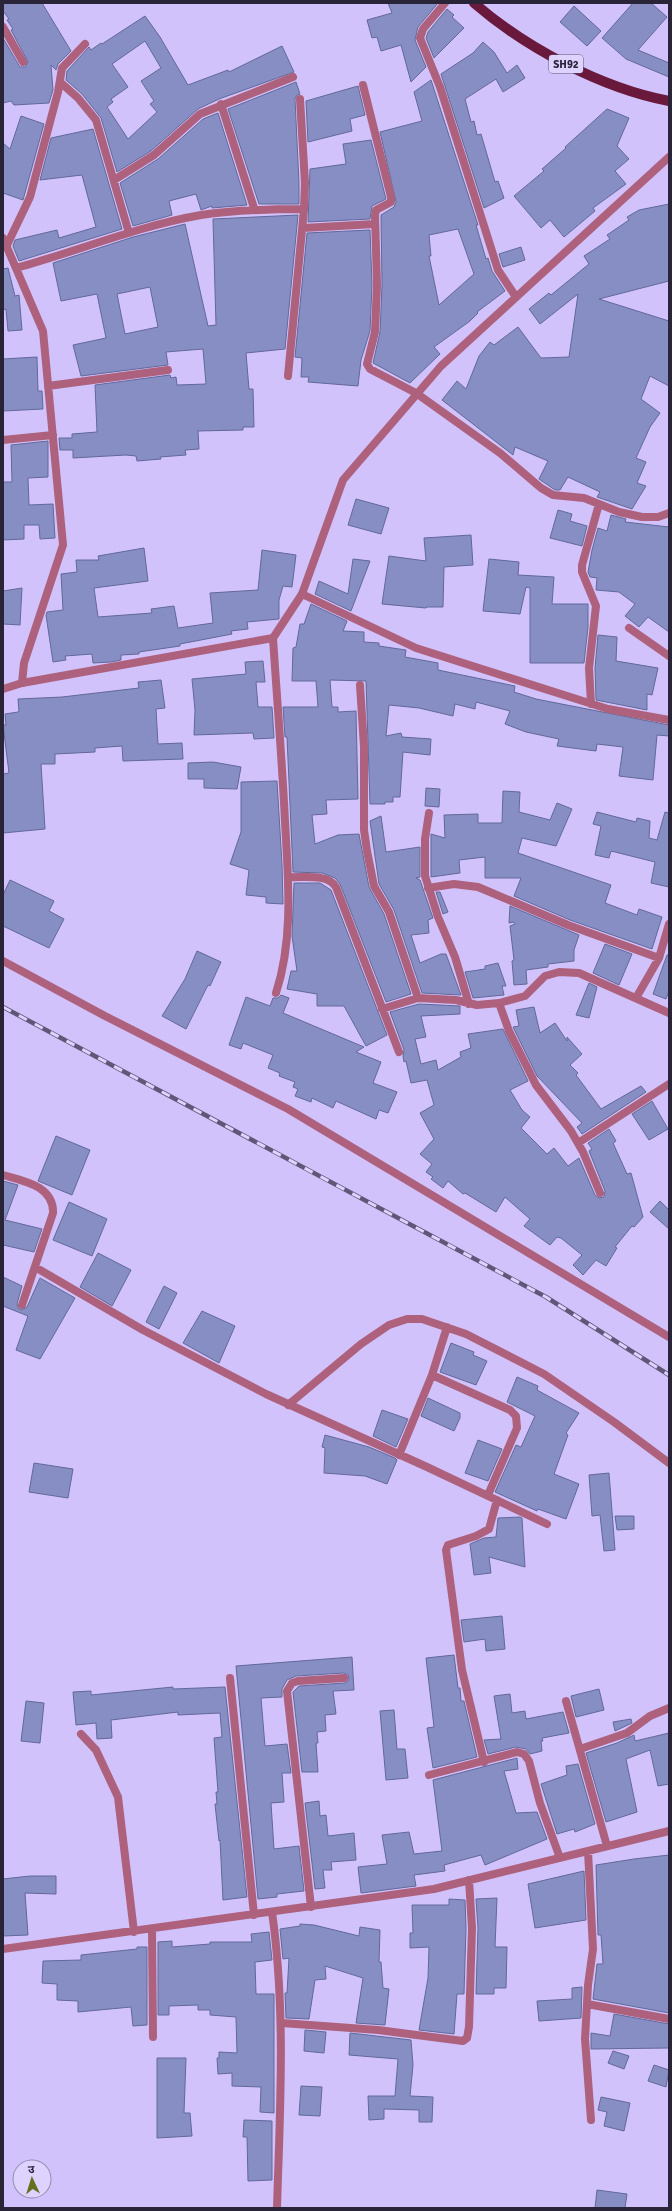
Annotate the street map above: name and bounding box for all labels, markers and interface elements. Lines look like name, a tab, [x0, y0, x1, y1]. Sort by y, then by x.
road number: SH92	[549, 55, 583, 73]
north arrow	[12, 2159, 52, 2199]
text: उ	[28, 2163, 36, 2176]

